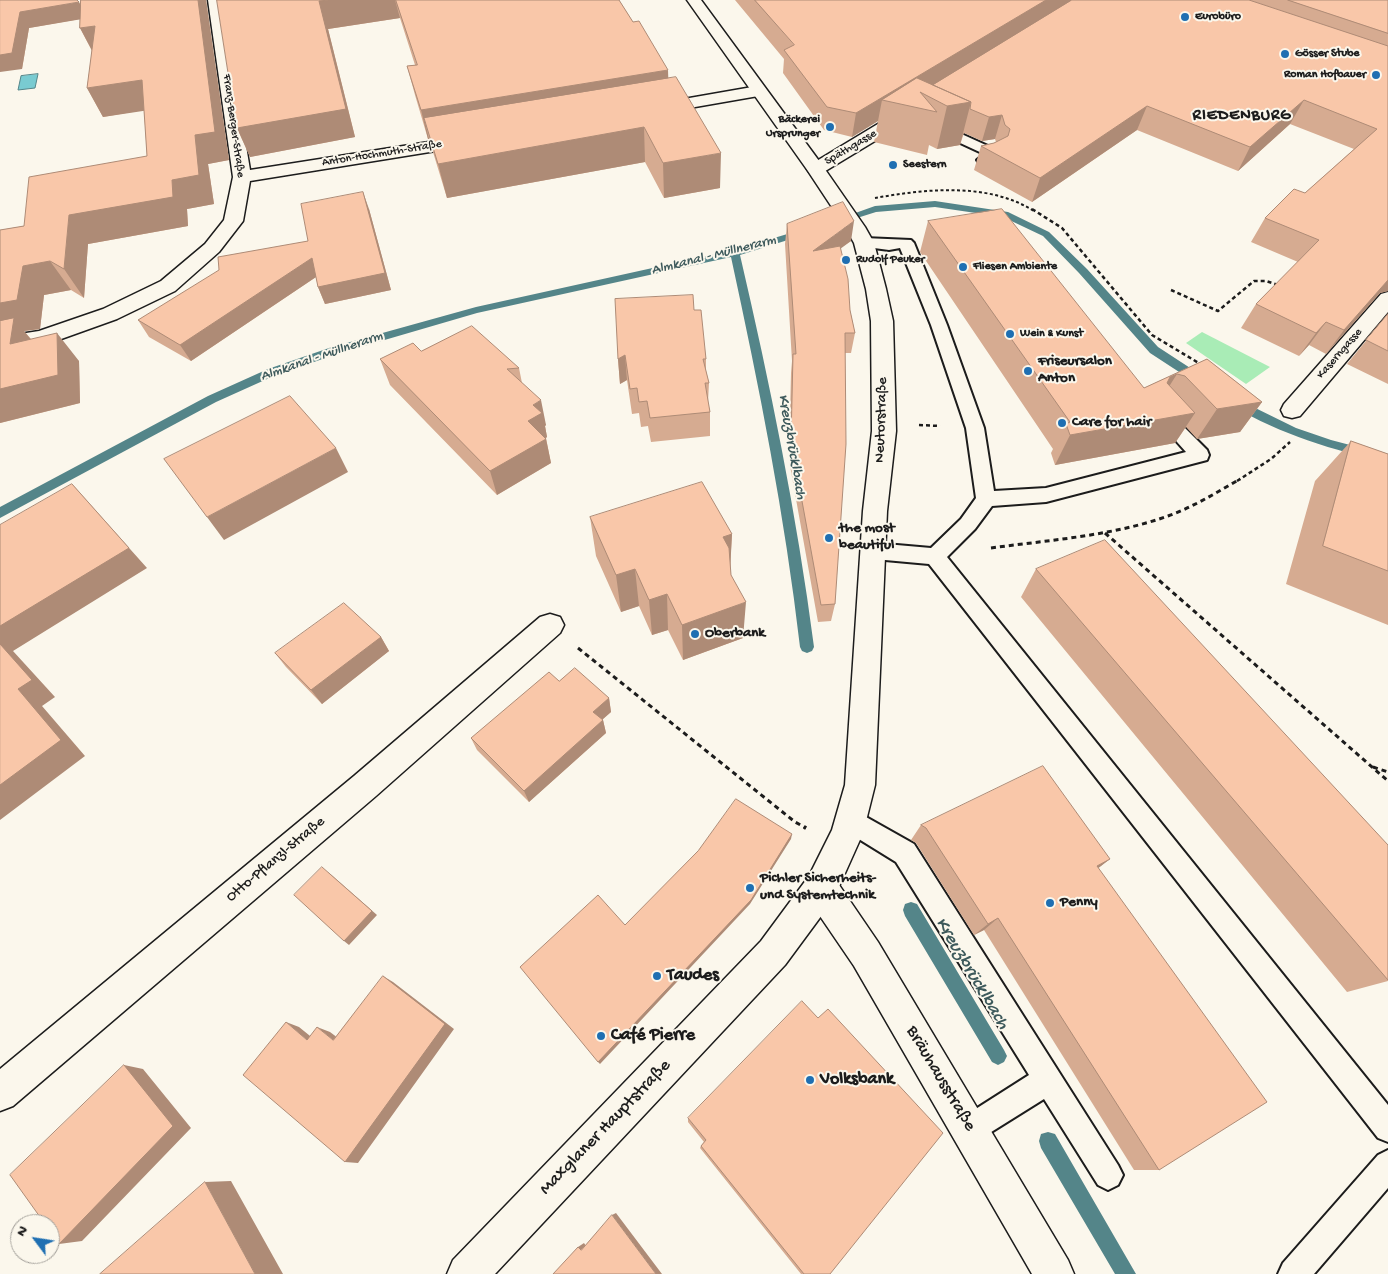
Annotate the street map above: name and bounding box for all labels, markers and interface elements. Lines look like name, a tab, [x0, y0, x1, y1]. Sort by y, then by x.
place label: Eurobüro	[1195, 10, 1241, 24]
marker: Eurobüro	[1179, 11, 1191, 23]
place label: Gösser Stube	[1295, 47, 1360, 61]
marker: Gösser Stube	[1279, 48, 1291, 60]
place label: Roman Hofbauer	[1284, 68, 1366, 82]
marker: Roman Hofbauer	[1370, 69, 1382, 81]
street label: Franz-Berger-Straße	[219, 73, 247, 179]
district label: RIEDENBURG	[1191, 107, 1293, 127]
place label: Bäckerei Ursprunger	[766, 113, 820, 141]
marker: Bäckerei Ursprunger	[824, 121, 836, 133]
street label: Späthgasse	[822, 127, 880, 169]
street label: Anton-Hochmuth-Straße	[321, 137, 443, 171]
place label: Seestern	[903, 158, 946, 172]
marker: Seestern	[887, 159, 899, 171]
water label: Almkanal - Müllnerarm	[650, 232, 778, 280]
place label: Rudolf Peuker	[856, 253, 925, 267]
marker: Rudolf Peuker	[840, 254, 852, 266]
place label: Fliesen Ambiente	[973, 260, 1057, 274]
marker: Fliesen Ambiente	[957, 261, 969, 273]
street label: Kaserngasse	[1314, 326, 1366, 382]
place label: Wein & Kunst	[1020, 327, 1083, 341]
water label: Almkanal - Müllnerarm	[259, 328, 385, 386]
marker: Wein & Kunst	[1004, 328, 1016, 340]
place label: Friseursalon Anton	[1038, 353, 1112, 388]
marker: Friseursalon Anton	[1022, 365, 1034, 377]
street label: Neutorstraße	[872, 377, 892, 463]
water label: Kreuzbrücklbach	[772, 393, 810, 501]
place label: Care for hair	[1072, 414, 1151, 432]
marker: Care for hair	[1056, 417, 1068, 429]
place label: the most beautiful	[839, 520, 895, 555]
marker: the most beautiful	[823, 532, 835, 544]
place label: Oberbank	[705, 625, 765, 643]
marker: Oberbank	[689, 628, 701, 640]
street label: Otto-Pflanzl-Straße	[223, 813, 329, 907]
place label: Pichler Sicherheits- und Systemtechnik	[760, 870, 876, 905]
marker: Pichler Sicherheits- und Systemtechnik	[744, 882, 756, 894]
place label: Penny	[1060, 894, 1098, 912]
marker: Penny	[1044, 897, 1056, 909]
water label: Kreuzbrücklbach	[929, 914, 1013, 1034]
place label: Taudes	[667, 965, 719, 987]
marker: Taudes	[651, 970, 663, 982]
street label: Bräuhausstraße	[900, 1022, 980, 1136]
place label: Café Pierre	[611, 1025, 695, 1047]
marker: Café Pierre	[595, 1030, 607, 1042]
street label: Maxglaner Hauptstraße	[536, 1056, 676, 1200]
place label: Volksbank	[820, 1069, 894, 1091]
marker: Volksbank	[804, 1074, 816, 1086]
north arrow	[10, 1214, 60, 1264]
text: N	[13, 1223, 32, 1240]

